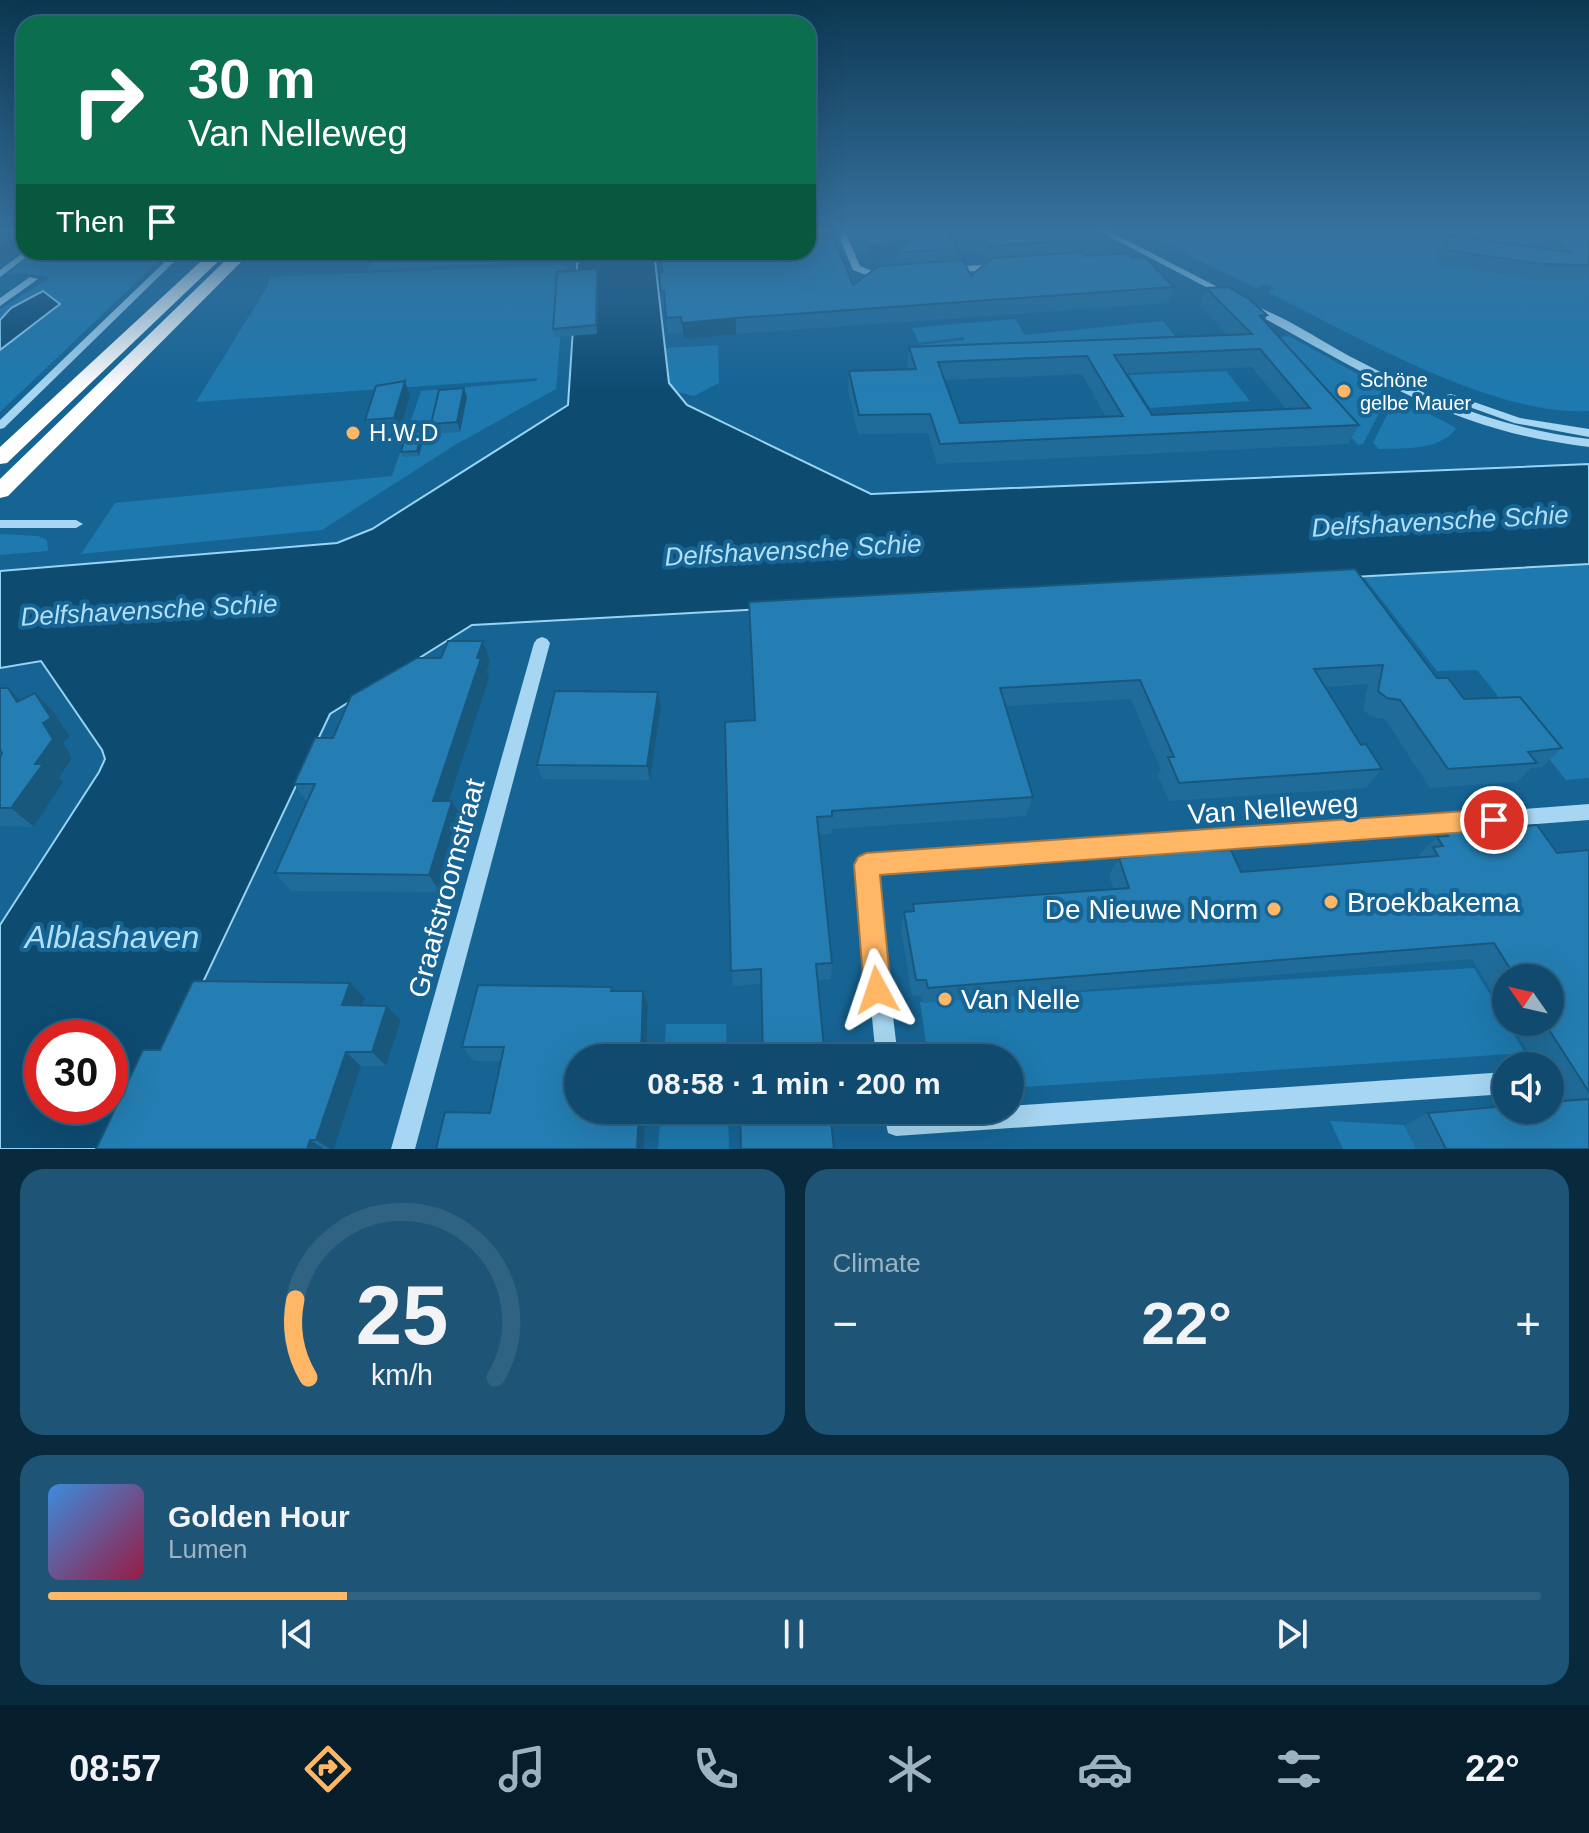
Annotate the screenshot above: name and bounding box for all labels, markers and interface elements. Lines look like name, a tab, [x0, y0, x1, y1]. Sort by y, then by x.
text: 30 m	[188, 47, 316, 110]
icon: right	[56, 48, 160, 152]
text: Van Nelleweg	[188, 113, 407, 154]
icon: arrive	[140, 200, 184, 244]
text: Then	[56, 205, 124, 238]
place label: Schöne gelbe Mauer	[1360, 369, 1472, 414]
marker: Schöne gelbe Mauer	[1335, 382, 1353, 400]
place label: H.W.D	[369, 419, 438, 446]
marker: H.W.D	[344, 424, 362, 442]
water label: Delfshavensche Schie	[1311, 499, 1569, 543]
water label: Delfshavensche Schie	[664, 528, 922, 572]
water label: Delfshavensche Schie	[20, 588, 278, 632]
street label: Graafstroomstraat	[402, 775, 491, 1001]
pin	[1460, 786, 1528, 854]
street label: Van Nelleweg	[1187, 787, 1359, 830]
icon: arrive	[1472, 798, 1516, 842]
place label: Broekbakema	[1347, 887, 1520, 918]
marker: Broekbakema	[1322, 893, 1340, 911]
place label: De Nieuwe Norm	[1045, 894, 1258, 925]
marker: De Nieuwe Norm	[1265, 900, 1283, 918]
water label: Alblashaven	[23, 919, 199, 955]
position arrow	[835, 948, 919, 1032]
north arrow	[1492, 964, 1564, 1036]
map controls	[1492, 964, 1564, 1124]
place label: Van Nelle	[961, 984, 1080, 1015]
marker: Van Nelle	[936, 990, 954, 1008]
speed limit sign: 30	[24, 1020, 128, 1124]
button: sound	[1492, 1052, 1564, 1124]
text: 08:58 · 1 min · 200 m	[647, 1067, 941, 1100]
text: Climate	[833, 1248, 921, 1278]
text: 25	[356, 1269, 449, 1362]
text: 22°	[1141, 1290, 1232, 1357]
text: −	[833, 1299, 858, 1348]
text: +	[1515, 1299, 1541, 1348]
text: km/h	[371, 1359, 433, 1391]
text: Golden Hour	[168, 1500, 350, 1533]
text: Lumen	[168, 1534, 248, 1564]
icon: previous	[275, 1612, 319, 1656]
icon: pause	[772, 1612, 816, 1656]
icon: next	[1270, 1612, 1314, 1656]
icon: directions	[300, 1741, 356, 1797]
icon: music	[494, 1741, 550, 1797]
icon: phone	[688, 1741, 744, 1797]
icon: climate	[882, 1741, 938, 1797]
icon: car	[1077, 1741, 1133, 1797]
icon: filters	[1271, 1741, 1327, 1797]
text: 08:57	[69, 1748, 161, 1789]
text: 22°	[1465, 1748, 1520, 1789]

